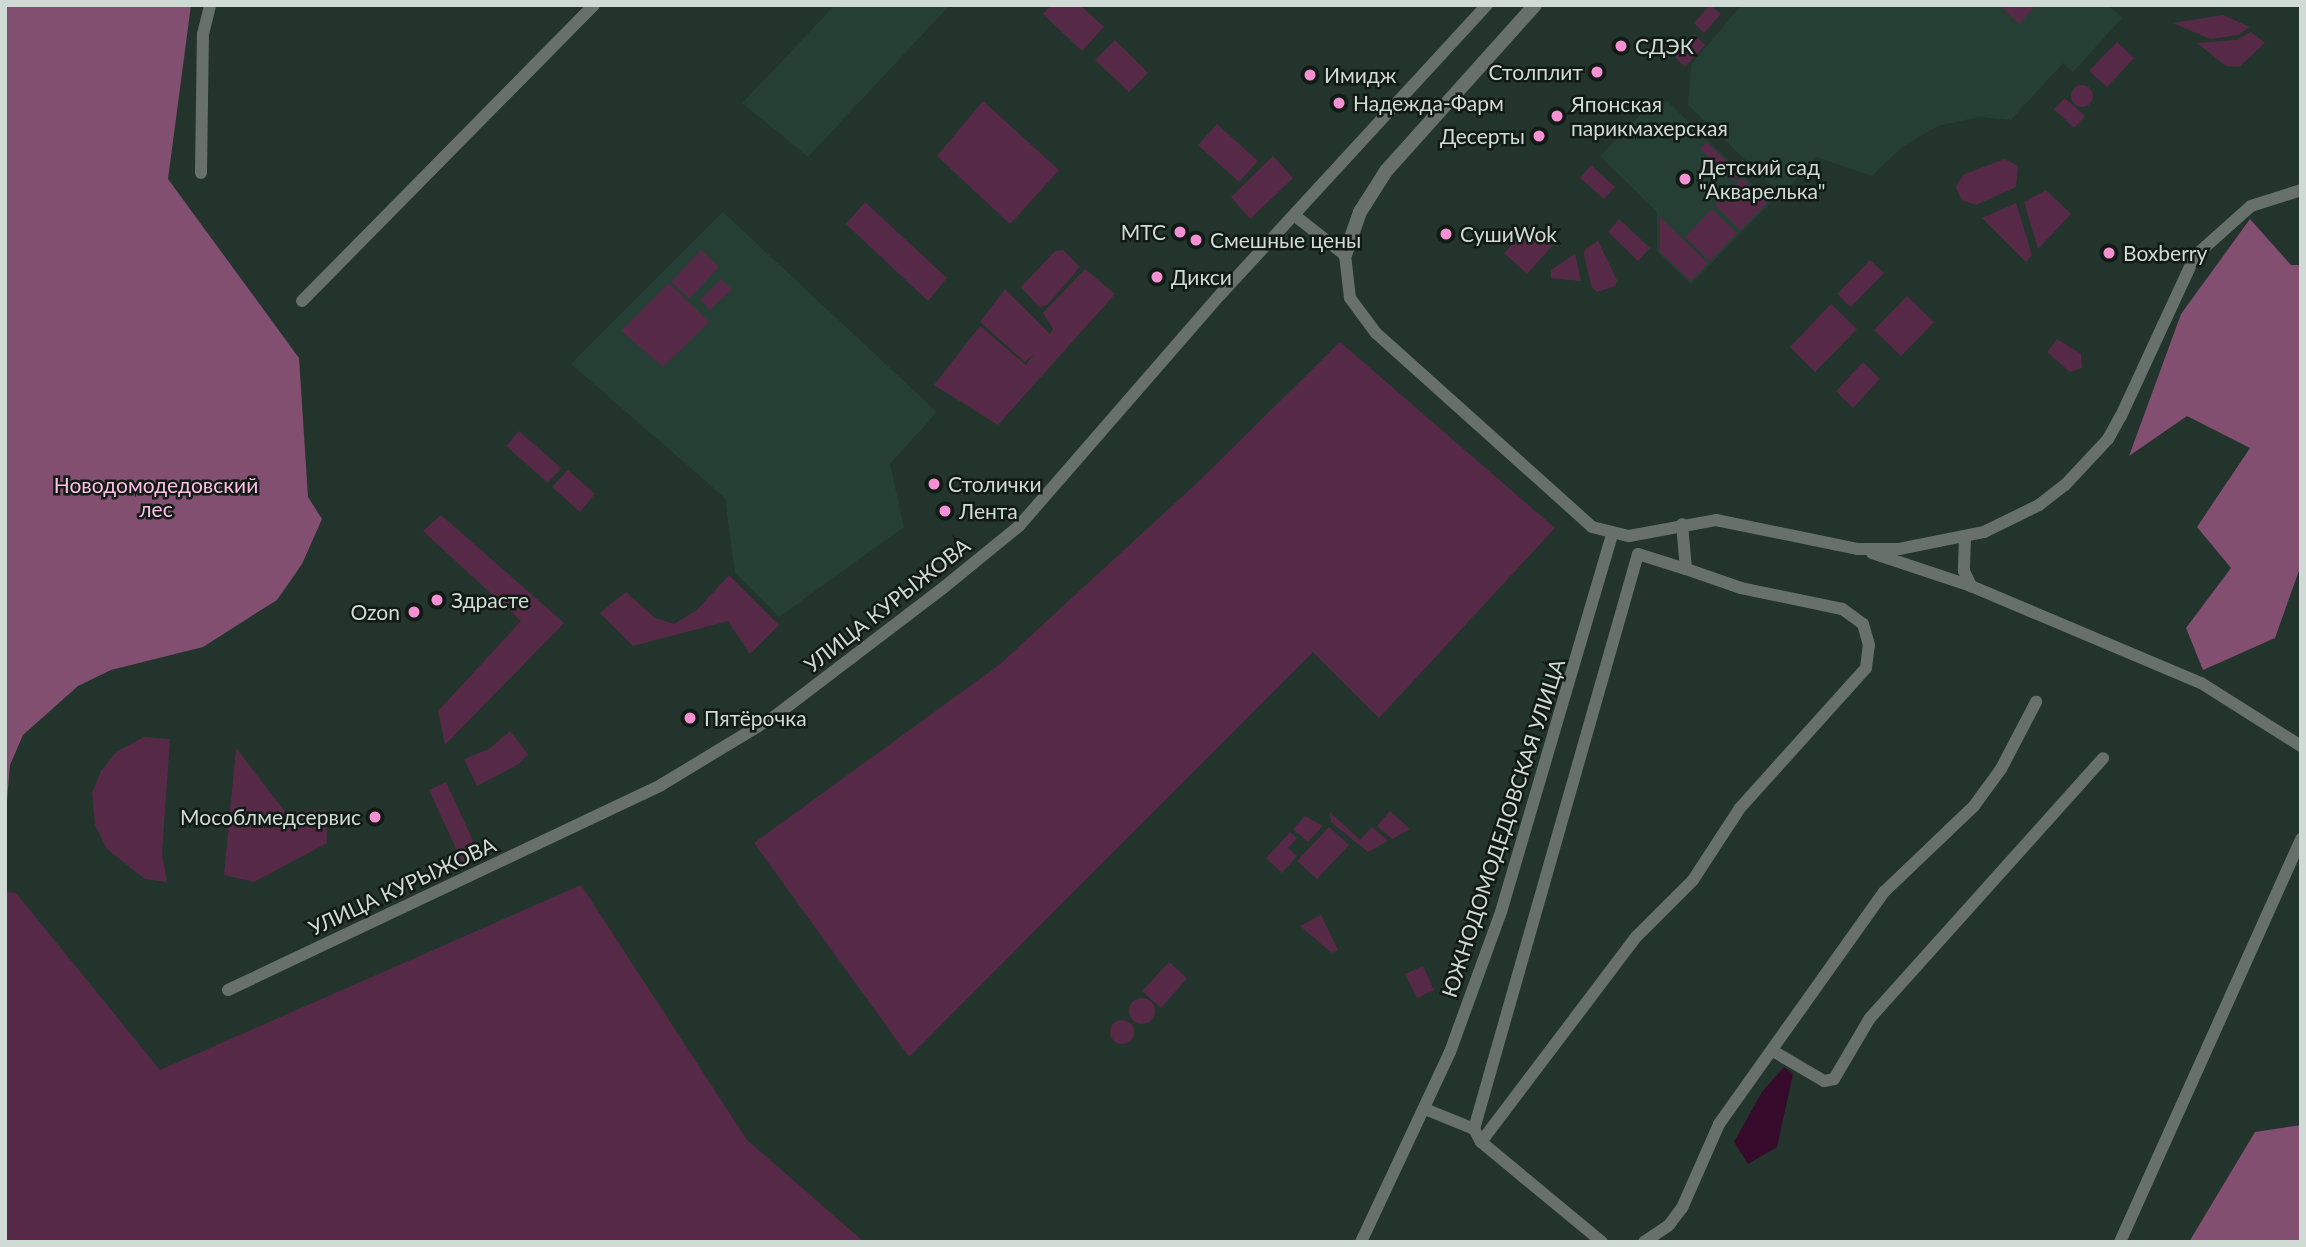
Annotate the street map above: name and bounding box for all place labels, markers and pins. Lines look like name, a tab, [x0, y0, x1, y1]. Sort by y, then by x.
place label: СДЭК	[1635, 33, 1694, 59]
marker: СДЭК	[1613, 38, 1629, 54]
place label: Столплит	[1489, 59, 1583, 85]
place label: Имидж	[1324, 62, 1396, 88]
marker: Столплит	[1589, 64, 1605, 80]
marker: Имидж	[1302, 67, 1318, 83]
place label: Надежда-Фарм	[1353, 90, 1504, 116]
place label: Японская парикмахерская	[1571, 91, 1728, 141]
marker: Надежда-Фарм	[1331, 95, 1347, 111]
marker: Японская парикмахерская	[1549, 108, 1565, 124]
place label: Десерты	[1440, 123, 1525, 149]
marker: Десерты	[1531, 128, 1547, 144]
place label: Детский сад "Акварелька"	[1699, 154, 1826, 204]
marker: Детский сад "Акварелька"	[1677, 171, 1693, 187]
place label: МТС	[1121, 219, 1166, 245]
place label: СушиWok	[1460, 221, 1557, 247]
marker: МТС	[1172, 224, 1188, 240]
marker: СушиWok	[1438, 226, 1454, 242]
place label: Смешные цены	[1210, 227, 1361, 253]
marker: Смешные цены	[1188, 232, 1204, 248]
place label: Boxberry	[2123, 240, 2207, 266]
marker: Boxberry	[2101, 245, 2117, 261]
place label: Дикси	[1171, 264, 1232, 290]
marker: Дикси	[1149, 269, 1165, 285]
place label: Столички	[948, 471, 1042, 497]
marker: Столички	[926, 476, 942, 492]
place label: Лента	[959, 498, 1018, 524]
marker: Лента	[937, 503, 953, 519]
place label: Здрасте	[451, 587, 529, 613]
marker: Здрасте	[429, 592, 445, 608]
place label: Ozon	[351, 599, 400, 625]
marker: Ozon	[406, 604, 422, 620]
place label: Пятёрочка	[704, 705, 807, 731]
marker: Пятёрочка	[682, 710, 698, 726]
place label: Мособлмедсервис	[180, 804, 361, 830]
marker: Мособлмедсервис	[367, 809, 383, 825]

